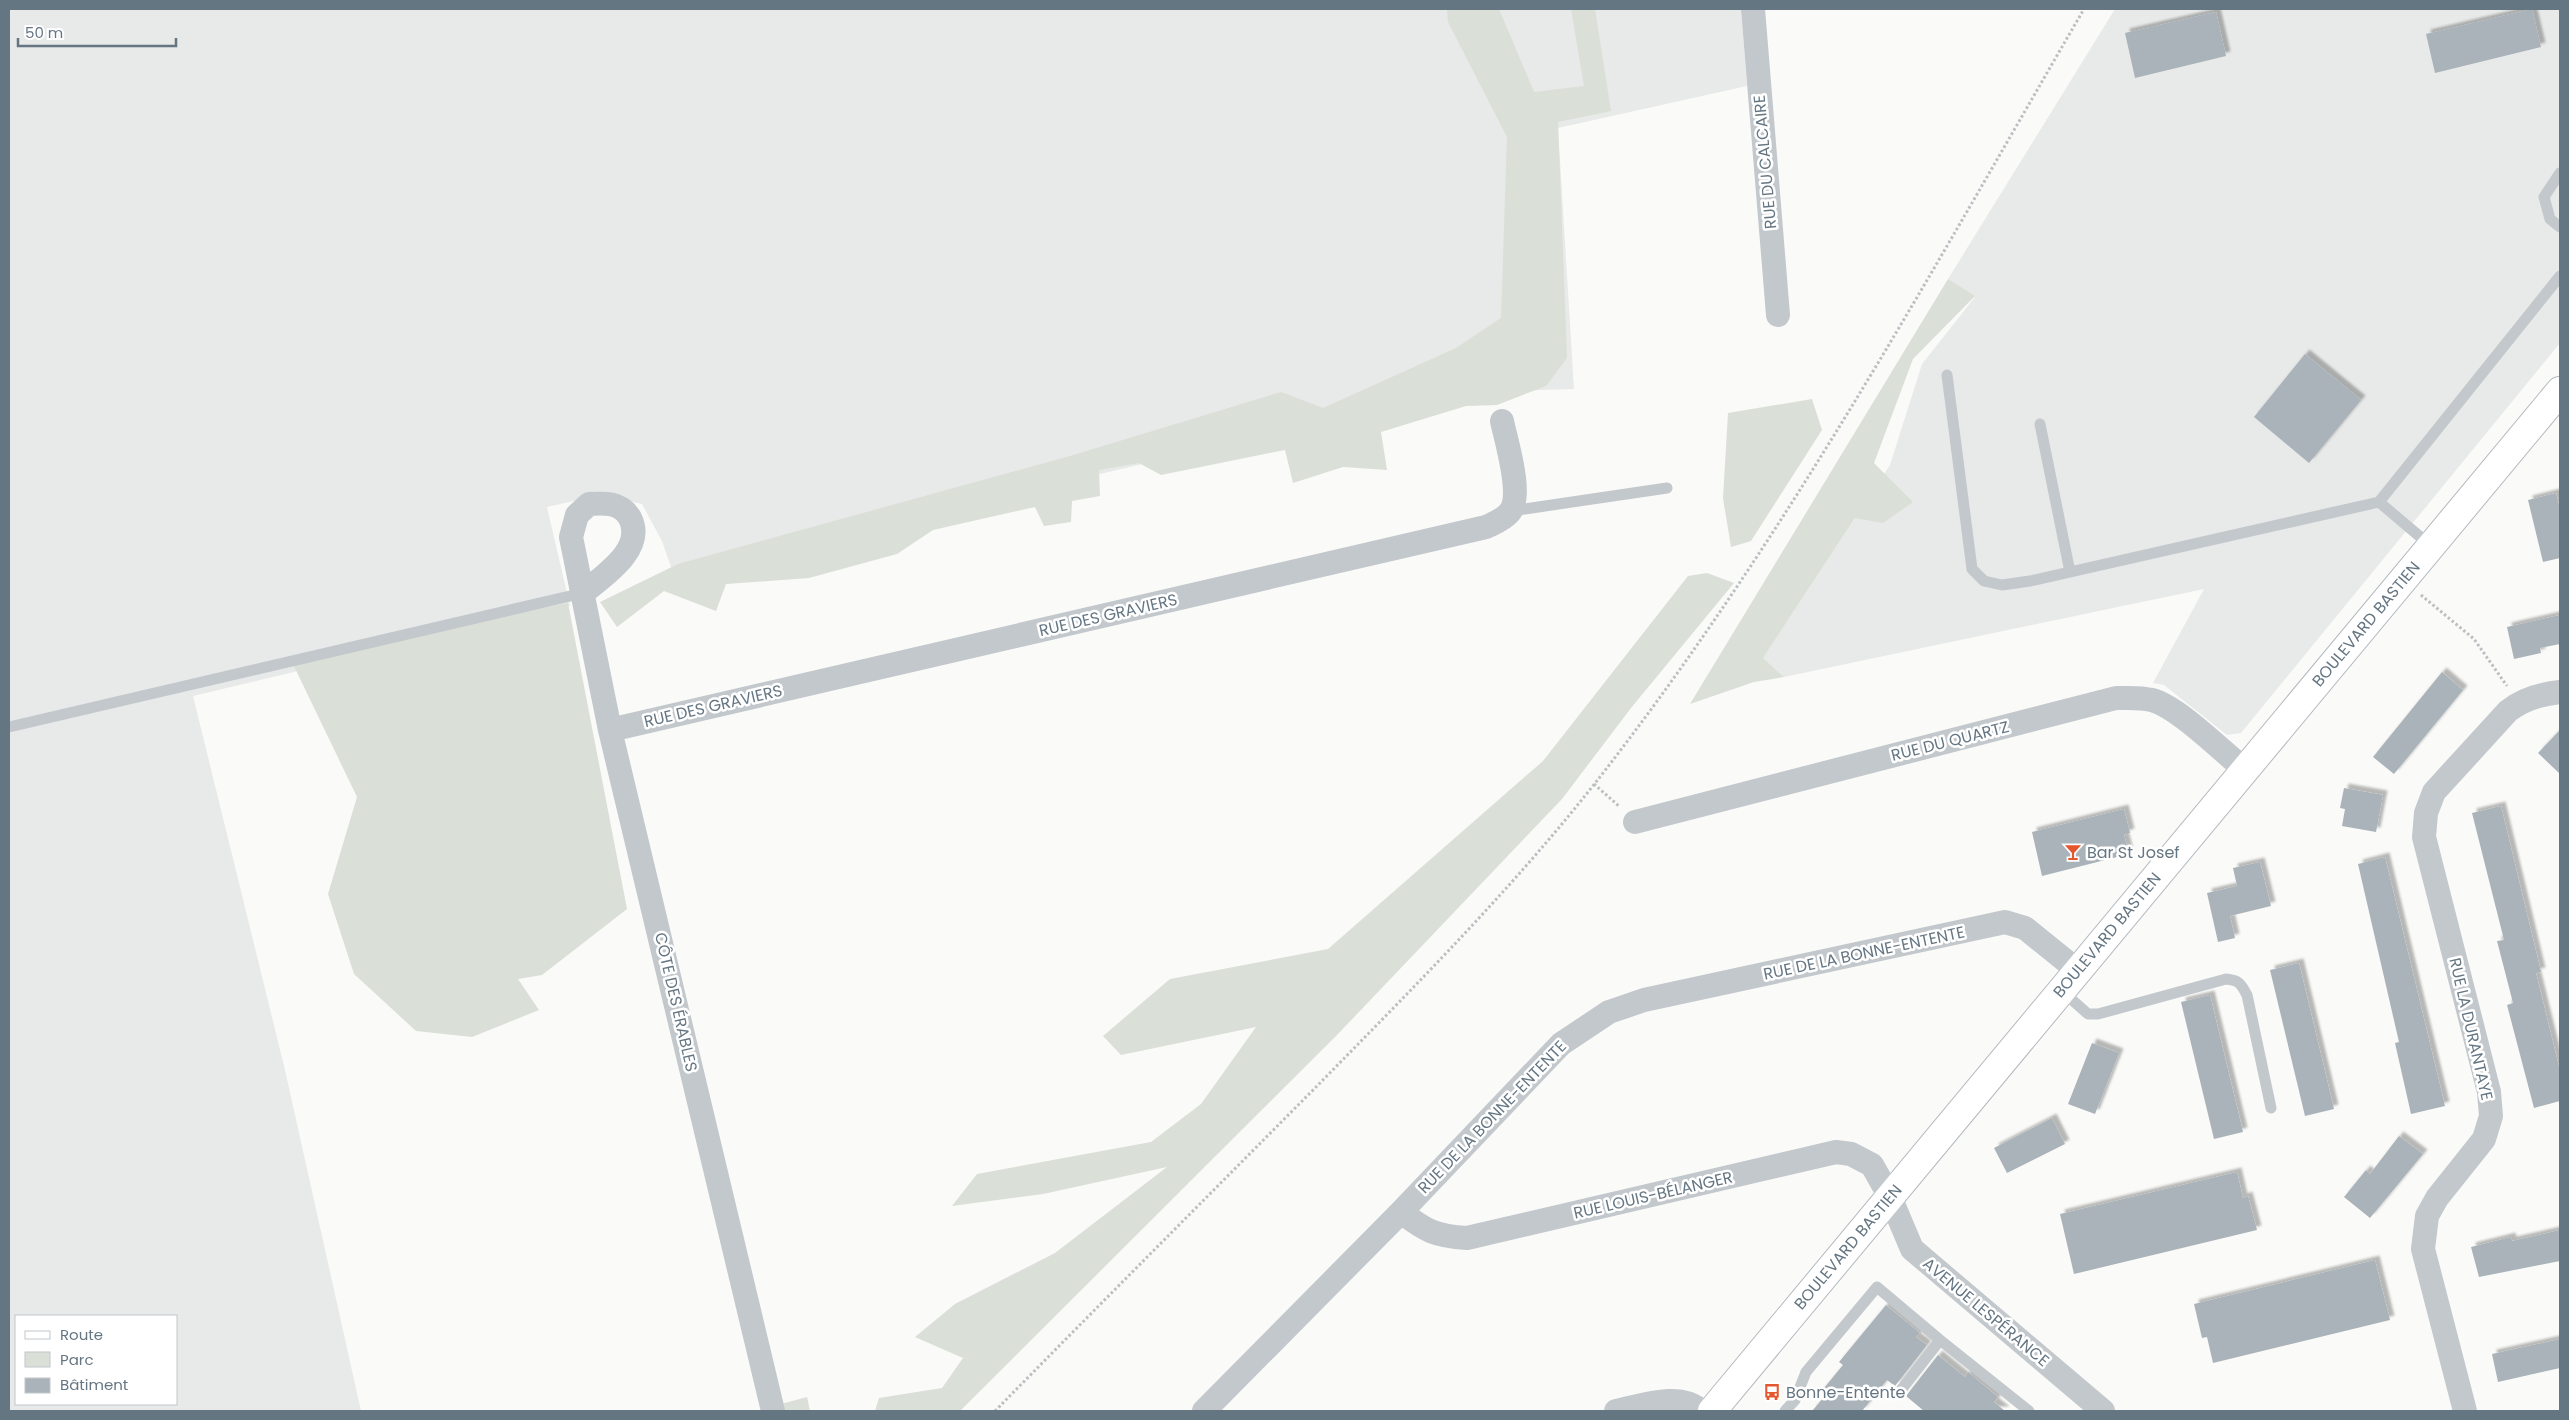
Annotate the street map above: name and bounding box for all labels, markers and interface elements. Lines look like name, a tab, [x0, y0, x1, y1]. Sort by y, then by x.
scale bar	[18, 15, 175, 47]
text: 50 m	[25, 22, 63, 43]
street label: RUE DU CALCAIRE	[1748, 94, 1782, 230]
street label: BOULEVARD BASTIEN	[2307, 556, 2425, 692]
street label: RUE DES GRAVIERS	[1037, 588, 1179, 642]
street label: RUE DES GRAVIERS	[642, 679, 784, 733]
street label: RUE DU QUARTZ	[1889, 715, 2011, 767]
place label: Bar St Josef	[2087, 841, 2180, 864]
bar icon: Bar St Josef	[2063, 842, 2083, 862]
street label: BOULEVARD BASTIEN	[2048, 867, 2166, 1003]
street label: RUE DE LA BONNE-ENTENTE	[1761, 920, 1967, 986]
street label: CÔTE DES ÉRABLES	[649, 930, 703, 1074]
street label: RUE LA DURANTAYE	[2443, 955, 2499, 1103]
street label: RUE DE LA BONNE-ENTENTE	[1412, 1035, 1572, 1199]
street label: RUE LOUIS-BÉLANGER	[1571, 1165, 1735, 1225]
street label: BOULEVARD BASTIEN	[1789, 1179, 1907, 1315]
street label: AVENUE LESPÉRANCE	[1918, 1252, 2054, 1372]
legend	[15, 1315, 178, 1405]
text: Route	[60, 1324, 103, 1345]
text: Parc	[60, 1349, 94, 1370]
text: Bâtiment	[60, 1374, 128, 1395]
place label: Bonne-Entente	[1786, 1381, 1906, 1404]
bus stop icon: Bonne-Entente	[1762, 1382, 1782, 1402]

